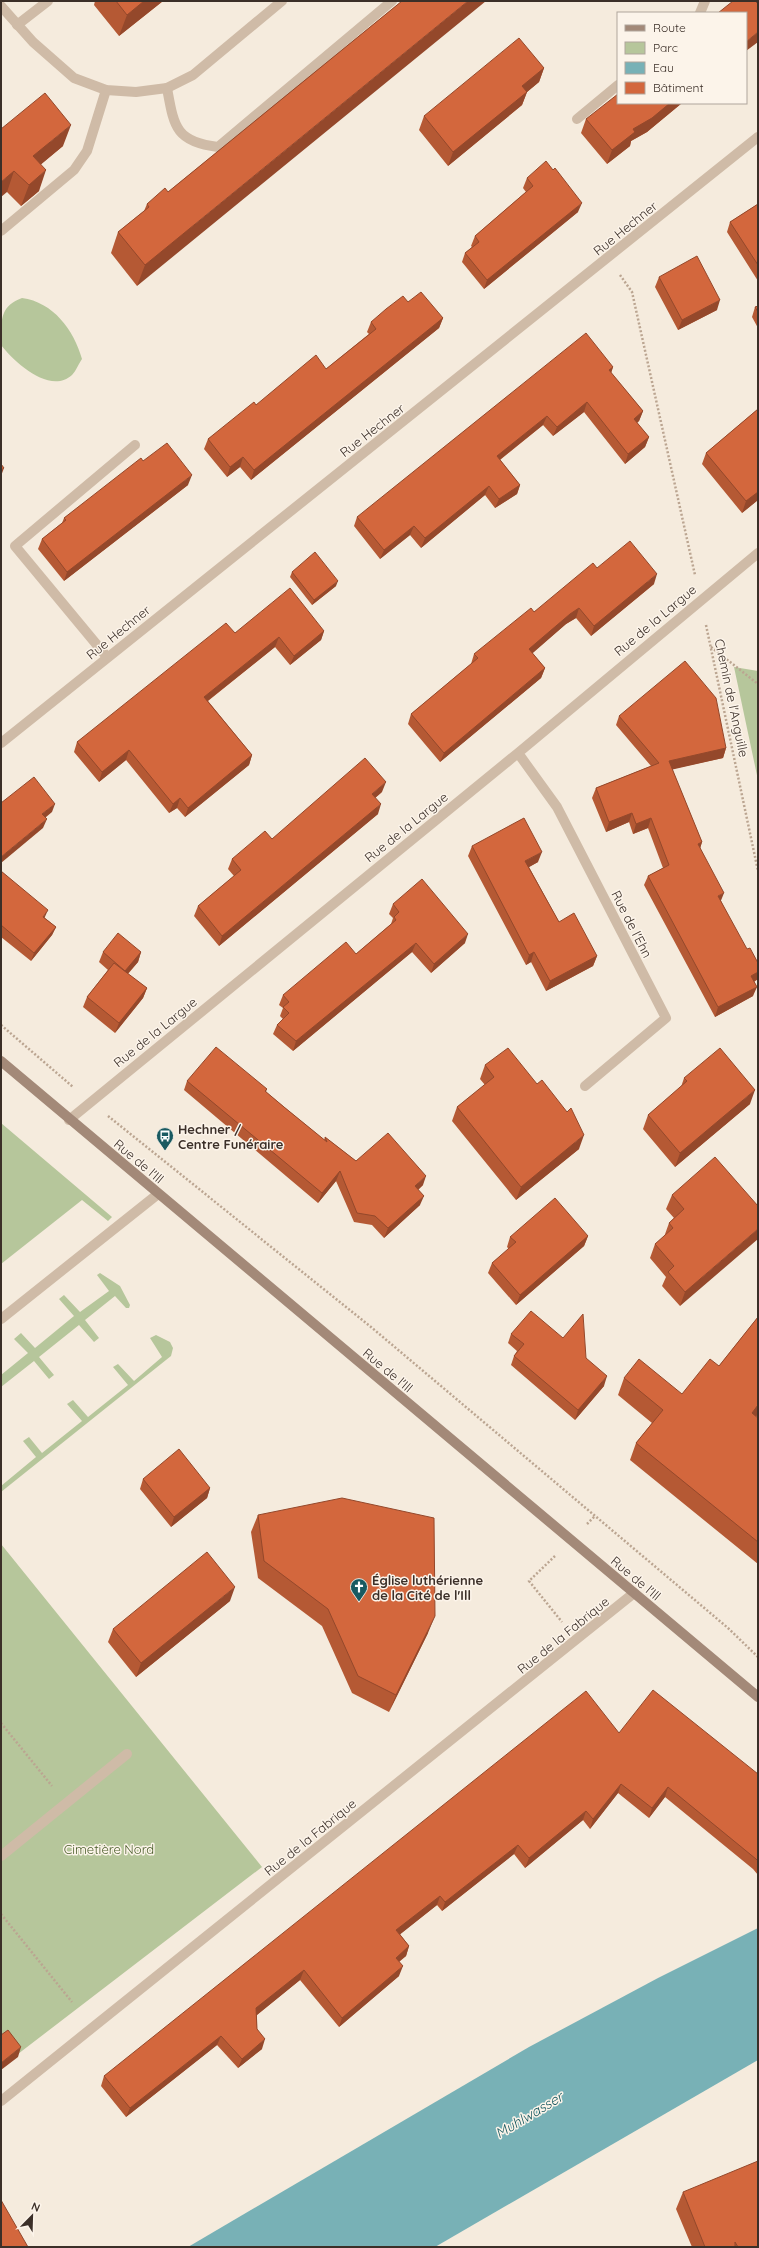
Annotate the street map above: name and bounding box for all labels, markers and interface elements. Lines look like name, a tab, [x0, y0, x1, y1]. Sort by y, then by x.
legend	[617, 12, 747, 104]
text: Route	[653, 20, 686, 35]
text: Parc	[653, 40, 678, 55]
text: Eau	[653, 60, 674, 75]
text: Bâtiment	[653, 80, 703, 95]
street label: Rue Hechner	[590, 197, 660, 259]
street label: Rue Hechner	[337, 400, 407, 460]
street label: Rue de la Largue	[611, 581, 699, 659]
street label: Rue Hechner	[83, 601, 153, 663]
street label: Chemin de l'Anguille	[712, 637, 752, 759]
street label: Rue de la Largue	[361, 789, 451, 865]
street label: Rue de l'Ehn	[608, 888, 656, 960]
street label: Rue de la Largue	[110, 994, 200, 1070]
place label: Hechner / Centre Funéraire	[178, 1121, 284, 1152]
bus stop icon: Hechner / Centre Funéraire	[155, 1126, 175, 1151]
street label: Rue de l'Ill	[111, 1135, 167, 1187]
street label: Rue de l'Ill	[360, 1344, 416, 1396]
street label: Rue de l'Ill	[608, 1552, 664, 1604]
place label: Église luthérienne de la Cité de l'Ill	[372, 1572, 483, 1603]
church icon: Église luthérienne de la Cité de l'Ill	[349, 1577, 369, 1602]
street label: Rue de la Fabrique	[514, 1593, 612, 1677]
street label: Rue de la Fabrique	[261, 1795, 359, 1879]
park label: Cimetière Nord	[64, 1841, 154, 1857]
water label: Muhlwasser	[492, 2087, 568, 2142]
north arrow	[12, 2196, 52, 2236]
text: N	[29, 2199, 42, 2215]

